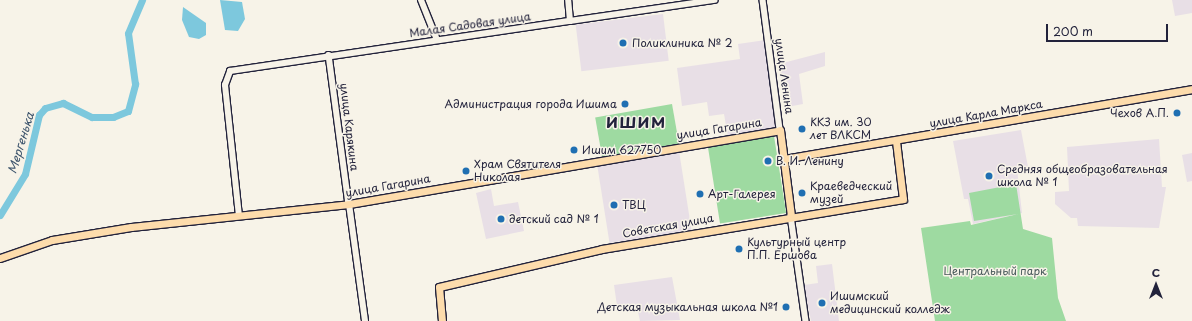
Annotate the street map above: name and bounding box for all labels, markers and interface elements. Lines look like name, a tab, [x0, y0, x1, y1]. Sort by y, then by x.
street label: Малая Садовая улица	[408, 10, 532, 40]
scale bar	[1048, 16, 1170, 42]
text: 200 m	[1053, 22, 1093, 40]
place label: Поликлиника № 2	[632, 36, 733, 50]
marker: Поликлиника № 2	[617, 37, 629, 49]
street label: улица Ленина	[772, 37, 796, 115]
street label: улица Карякина	[337, 82, 361, 172]
place label: Администрация города Ишима	[444, 97, 617, 111]
street label: улица Карла Маркса	[928, 98, 1044, 130]
marker: Администрация города Ишима	[620, 99, 630, 109]
place label: Чехов А.П.	[1111, 106, 1169, 120]
marker: Чехов А.П.	[1172, 108, 1182, 118]
water label: Мергенька	[5, 111, 37, 175]
district label: ИШИМ	[606, 113, 666, 131]
street label: улица Гагарина	[676, 116, 762, 142]
place label: ККЗ им. 30 лет ВЛКСМ	[810, 116, 872, 142]
marker: ККЗ им. 30 лет ВЛКСМ	[797, 124, 807, 134]
place label: Ишим 627750	[582, 143, 661, 157]
marker: Ишим 627750	[569, 145, 579, 155]
place label: В. И. Ленину	[776, 154, 844, 168]
marker: В. И. Ленину	[763, 156, 773, 166]
place label: Храм Святителя Николая	[474, 158, 561, 184]
place label: Средняя общеобразовательная школа № 1	[997, 163, 1168, 189]
marker: Храм Святителя Николая	[461, 166, 471, 176]
marker: Средняя общеобразовательная школа № 1	[984, 171, 994, 181]
street label: улица Гагарина	[345, 172, 431, 200]
place label: Краеведческий музей	[810, 180, 892, 206]
place label: Арт-Галерея	[708, 187, 776, 201]
marker: Краеведческий музей	[797, 188, 807, 198]
marker: Арт-Галерея	[695, 189, 705, 199]
place label: ТВЦ	[622, 198, 646, 212]
marker: ТВЦ	[609, 200, 619, 210]
street label: Советская улица	[621, 211, 715, 241]
place label: детский сад № 1	[509, 212, 599, 226]
marker: детский сад № 1	[496, 214, 506, 224]
place label: Культурный центр П.П. Ершова	[747, 236, 846, 262]
marker: Культурный центр П.П. Ершова	[734, 244, 744, 254]
park label: Центральный парк	[943, 264, 1047, 278]
text: С	[1152, 264, 1160, 281]
north arrow	[1136, 265, 1176, 305]
place label: Ишимский медицинский колледж	[830, 290, 951, 316]
marker: Ишимский медицинский колледж	[817, 298, 827, 308]
place label: Детская музыкальная школа №1	[597, 300, 778, 314]
marker: Детская музыкальная школа №1	[781, 302, 791, 312]

